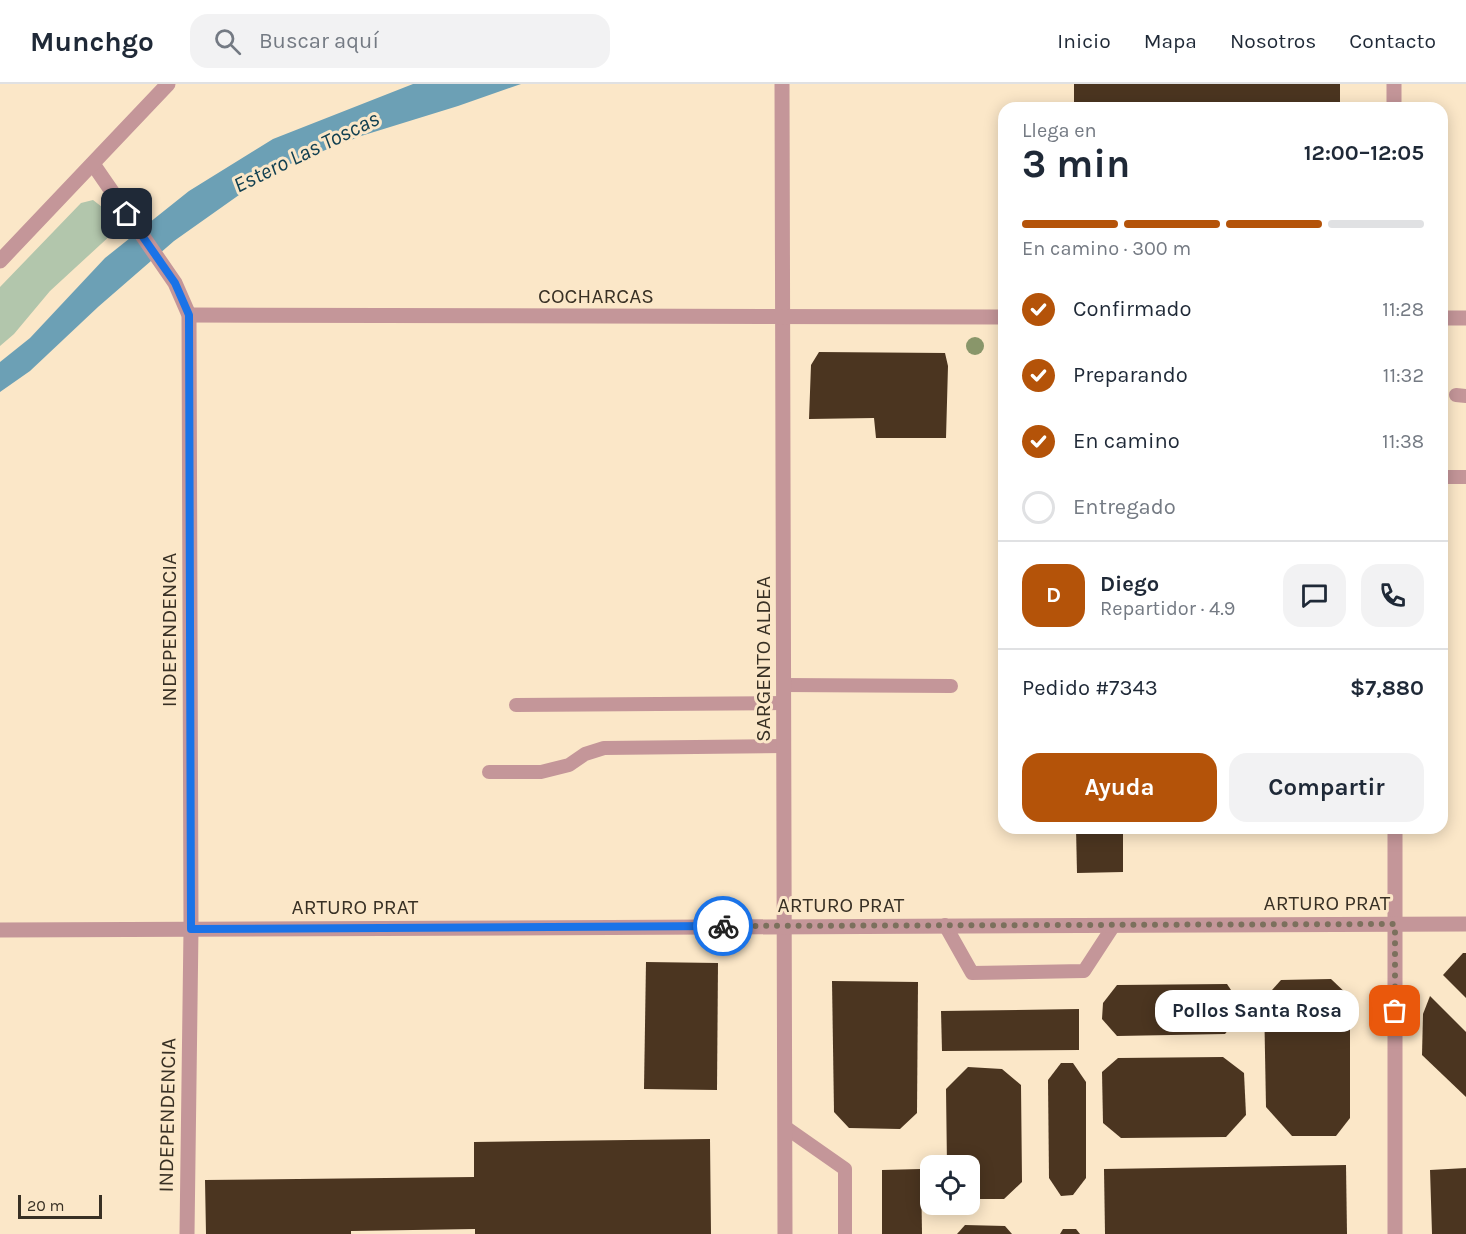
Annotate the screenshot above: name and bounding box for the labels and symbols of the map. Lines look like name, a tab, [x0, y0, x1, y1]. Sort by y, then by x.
water label: Estero Las Toscas	[229, 105, 384, 198]
pin	[101, 188, 152, 239]
street label: COCHARCAS	[538, 284, 654, 308]
street label: INDEPENDENCIA	[157, 553, 181, 707]
street label: SARGENTO ALDEA	[751, 576, 775, 742]
street label: ARTURO PRAT	[1264, 891, 1391, 915]
street label: ARTURO PRAT	[778, 893, 905, 917]
street label: ARTURO PRAT	[292, 895, 419, 919]
courier	[693, 896, 753, 956]
pin	[1369, 985, 1420, 1036]
callout: Pollos Santa Rosa	[1155, 990, 1359, 1032]
street label: INDEPENDENCIA	[154, 1038, 180, 1192]
scale bar	[18, 1192, 102, 1220]

